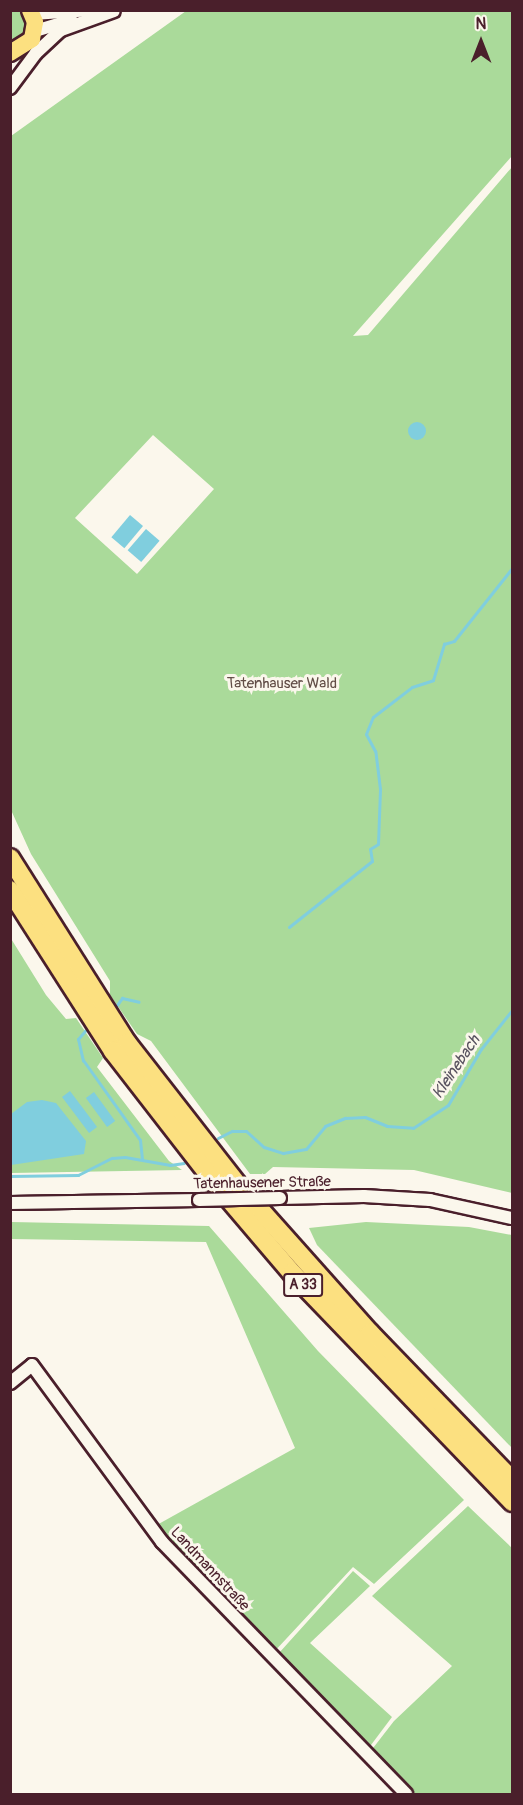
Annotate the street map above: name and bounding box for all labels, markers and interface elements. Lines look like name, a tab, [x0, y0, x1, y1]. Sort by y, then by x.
north arrow	[451, 12, 511, 72]
text: N	[476, 14, 486, 34]
park label: Tatenhauser Wald	[227, 675, 337, 693]
water label: Kleinebach	[428, 1032, 484, 1102]
street label: Tatenhausener Straße	[193, 1173, 331, 1193]
road number: A 33	[282, 1274, 324, 1296]
street label: Landmannstraße	[167, 1523, 253, 1615]

